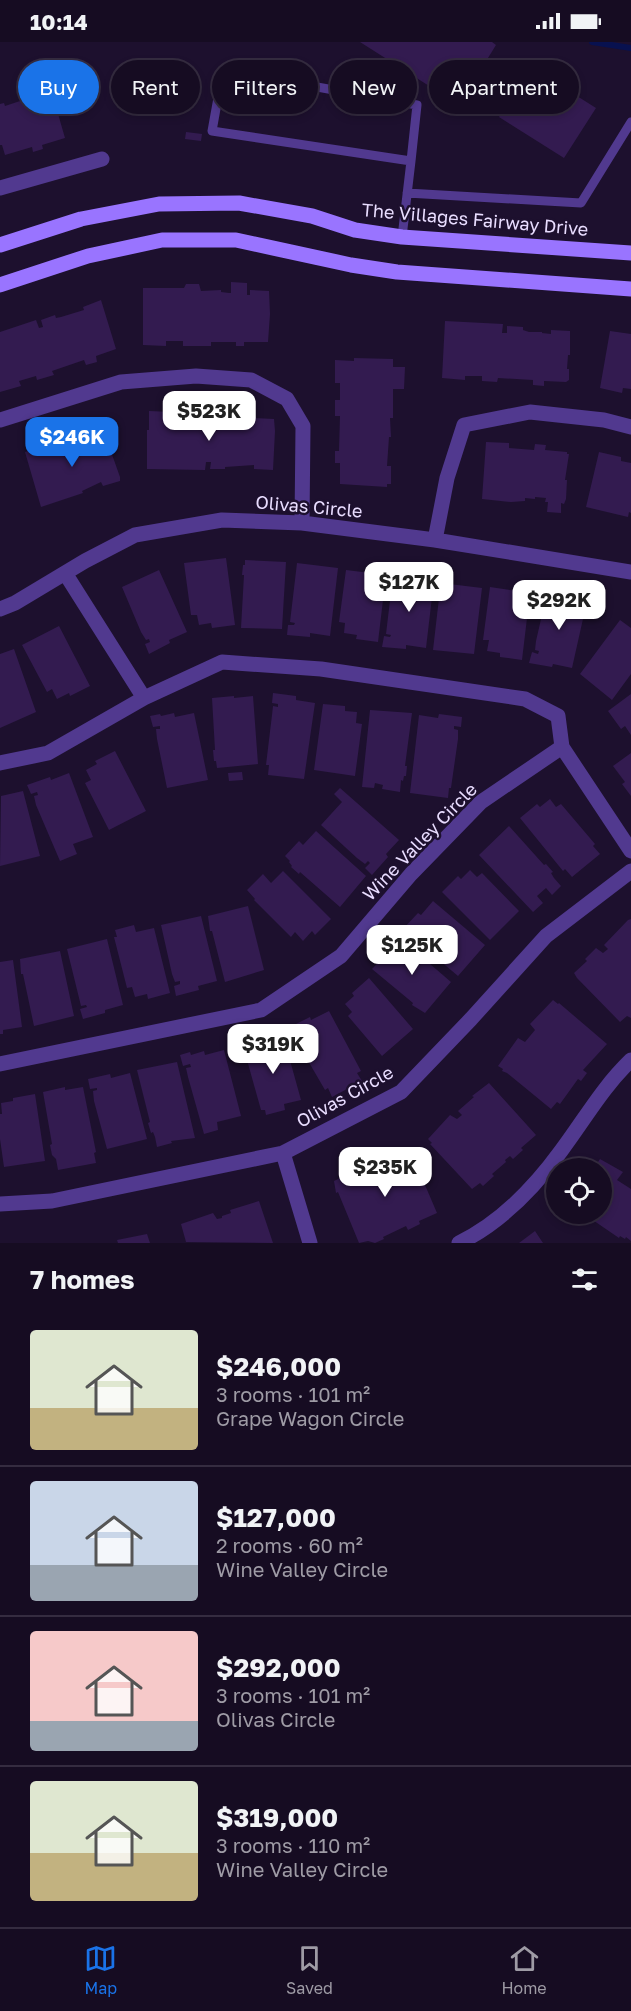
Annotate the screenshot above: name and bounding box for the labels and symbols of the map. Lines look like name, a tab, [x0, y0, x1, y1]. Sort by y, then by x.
street label: The Villages Fairway Drive	[361, 198, 589, 240]
pin: $523K	[167, 391, 251, 442]
pin: $246K	[30, 417, 114, 468]
street label: Olivas Circle	[255, 490, 364, 522]
pin: $127K	[367, 562, 451, 613]
pin: $292K	[517, 580, 601, 631]
street label: Wine Valley Circle	[358, 778, 481, 905]
pin: $125K	[370, 925, 454, 976]
pin: $319K	[231, 1024, 315, 1075]
street label: Olivas Circle	[292, 1060, 397, 1132]
pin: $235K	[343, 1147, 427, 1198]

